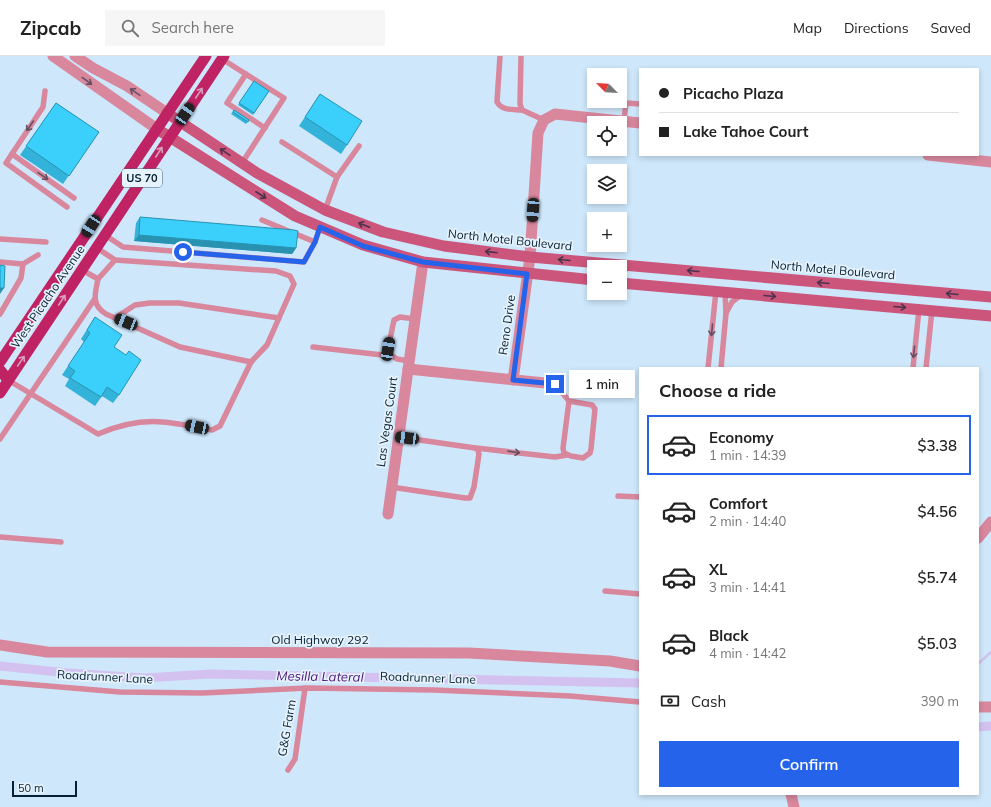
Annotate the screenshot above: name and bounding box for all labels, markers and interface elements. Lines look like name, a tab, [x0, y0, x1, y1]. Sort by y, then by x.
search box	[105, 10, 385, 46]
text: Zipcab	[20, 16, 81, 40]
icon: search	[119, 17, 141, 39]
text: Search here	[151, 18, 234, 37]
text: Map	[793, 19, 822, 37]
text: Directions	[844, 19, 909, 37]
text: Saved	[931, 19, 971, 37]
north arrow	[587, 68, 627, 108]
map controls	[587, 68, 627, 300]
one-way arrow	[81, 77, 92, 85]
text: Picacho Plaza	[683, 84, 784, 103]
one-way arrow	[129, 87, 141, 95]
one-way arrow	[195, 88, 203, 99]
car	[173, 101, 197, 127]
button: locate	[587, 116, 627, 156]
one-way arrow	[26, 120, 34, 131]
text: Lake Tahoe Court	[683, 122, 808, 141]
one-way arrow	[155, 147, 163, 158]
one-way arrow	[220, 148, 231, 156]
button: layers	[587, 164, 627, 204]
road number: US 70	[122, 169, 162, 187]
one-way arrow	[37, 172, 48, 180]
one-way arrow	[256, 190, 267, 199]
car	[526, 198, 540, 222]
button: +	[587, 212, 627, 252]
car	[79, 213, 103, 239]
one-way arrow	[359, 220, 371, 228]
street label: North Motel Boulevard	[447, 226, 573, 253]
street label: West Picacho Avenue	[8, 242, 88, 351]
route start	[174, 243, 192, 261]
one-way arrow	[485, 248, 498, 256]
one-way arrow	[558, 256, 571, 263]
street label: North Motel Boulevard	[770, 257, 896, 282]
button: −	[587, 260, 627, 300]
one-way arrow	[687, 268, 700, 275]
one-way arrow	[817, 279, 830, 286]
one-way arrow	[946, 290, 959, 297]
one-way arrow	[763, 292, 776, 300]
street label: Reno Drive	[495, 294, 518, 356]
one-way arrow	[58, 295, 66, 306]
one-way arrow	[893, 304, 906, 311]
car	[113, 312, 139, 332]
one-way arrow	[708, 323, 716, 336]
car	[380, 336, 396, 362]
one-way arrow	[911, 346, 918, 359]
one-way arrow	[17, 356, 25, 367]
callout: 1 min	[569, 370, 635, 398]
route end	[546, 375, 564, 393]
street label: Las Vegas Court	[373, 376, 400, 468]
text: 1 min	[585, 376, 619, 392]
text: Choose a ride	[659, 379, 776, 402]
car	[184, 419, 210, 435]
icon: car	[661, 427, 697, 463]
text: Economy	[709, 428, 774, 447]
car	[394, 431, 420, 445]
text: $3.38	[917, 436, 957, 455]
text: 1 min · 14:39	[709, 447, 786, 463]
one-way arrow	[507, 448, 520, 456]
icon: car	[661, 493, 697, 529]
text: Comfort	[709, 494, 767, 513]
text: $4.56	[917, 502, 957, 521]
text: 2 min · 14:40	[709, 513, 786, 529]
icon: car	[661, 559, 697, 595]
text: XL	[709, 560, 727, 579]
text: $5.74	[917, 568, 957, 587]
text: 3 min · 14:41	[709, 579, 786, 595]
icon: car	[661, 625, 697, 661]
text: Black	[709, 626, 748, 645]
street label: Old Highway 292	[271, 632, 369, 647]
text: $5.03	[917, 634, 957, 653]
text: 4 min · 14:42	[709, 645, 786, 661]
street label: Roadrunner Lane	[57, 666, 153, 687]
water label: Mesilla Lateral	[276, 667, 365, 685]
street label: Roadrunner Lane	[380, 668, 476, 687]
icon: cash	[659, 690, 681, 712]
text: Cash	[691, 692, 726, 711]
text: 390 m	[921, 693, 959, 709]
street label: G&G Farm	[274, 698, 299, 757]
button: Confirm	[659, 741, 959, 787]
scale bar	[12, 779, 77, 798]
text: 50 m	[18, 781, 44, 795]

